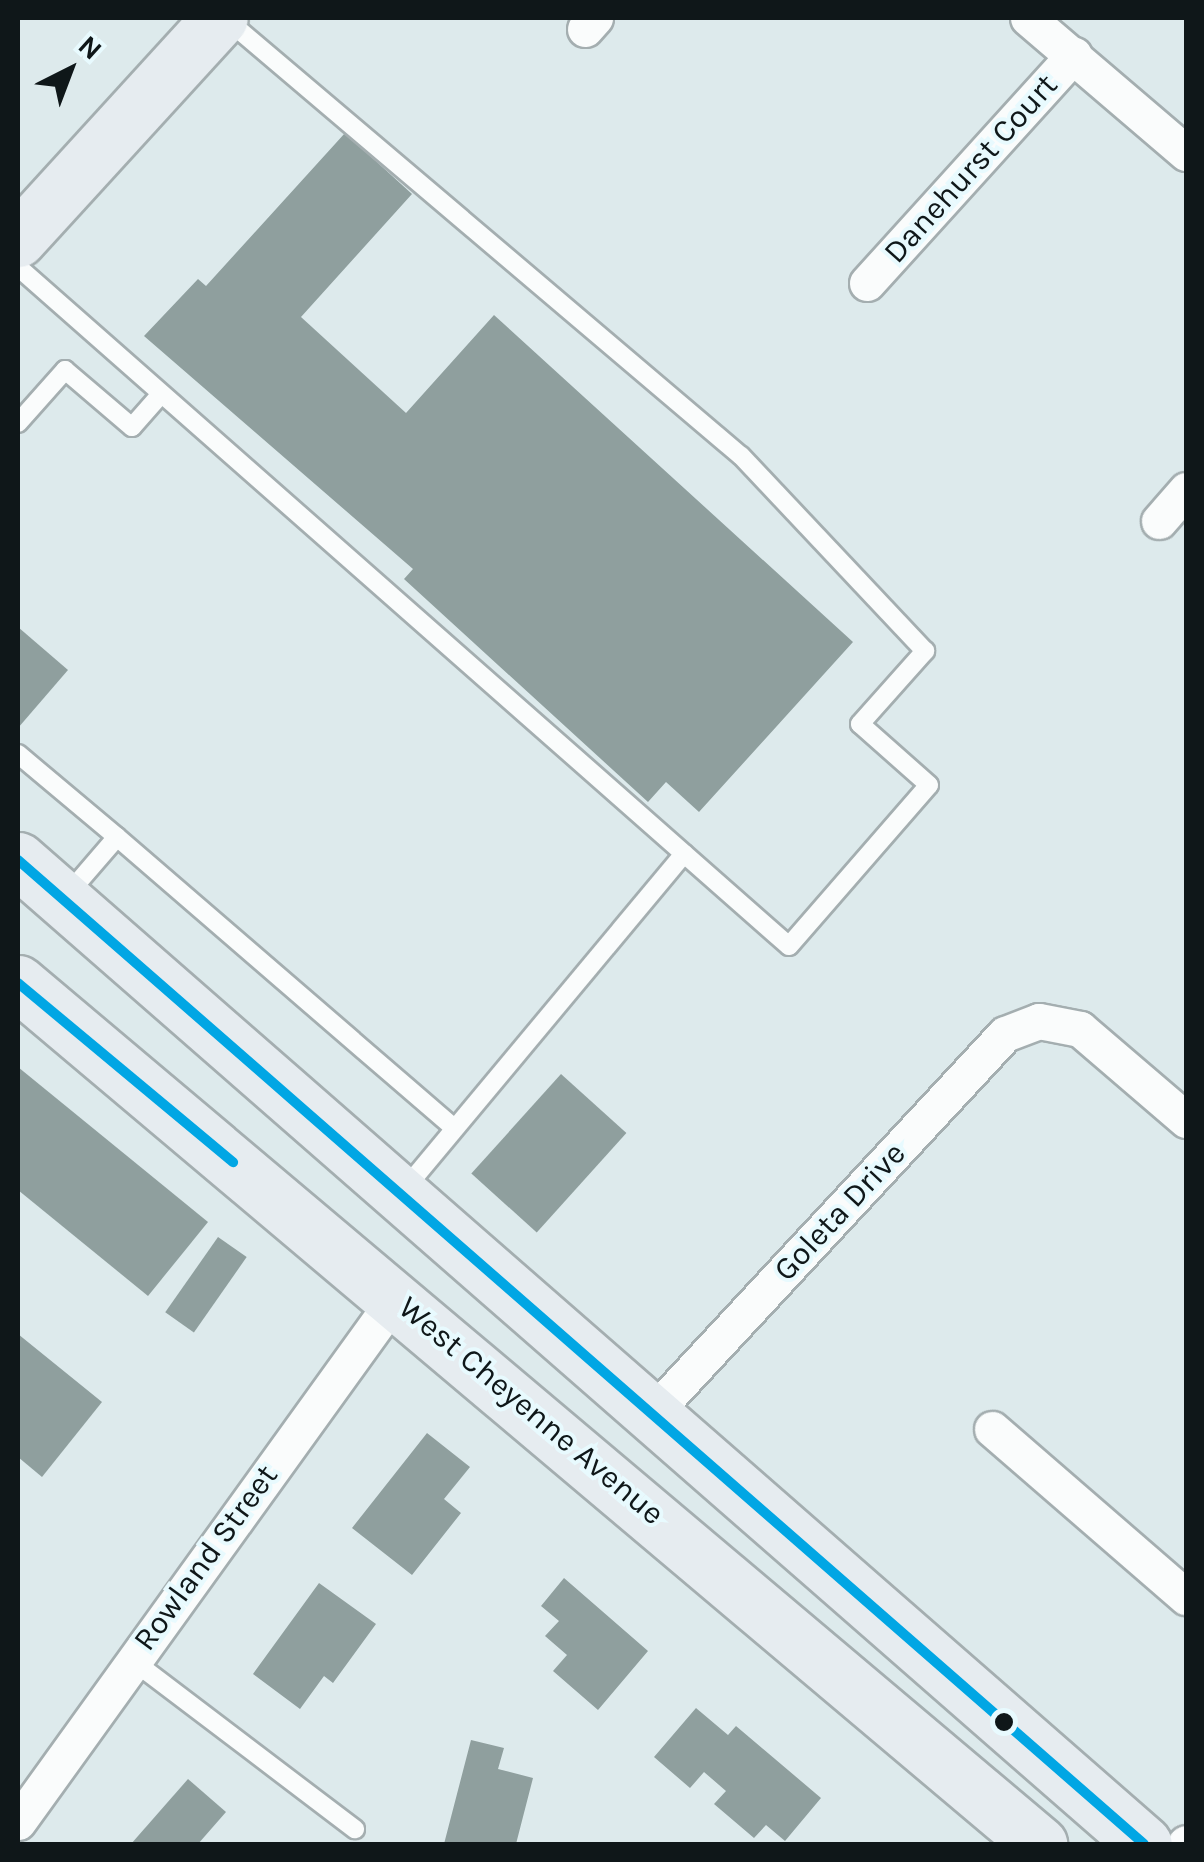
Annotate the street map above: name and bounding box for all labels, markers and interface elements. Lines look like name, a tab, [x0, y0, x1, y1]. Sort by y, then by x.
north arrow	[20, 20, 120, 120]
text: N	[72, 28, 109, 66]
street label: Danehurst Court	[876, 67, 1066, 271]
street label: Goleta Drive	[766, 1135, 914, 1289]
street label: West Cheyenne Avenue	[390, 1289, 672, 1533]
street label: Rowland Street	[126, 1457, 286, 1659]
unlabelled marker	[994, 1712, 1014, 1732]

